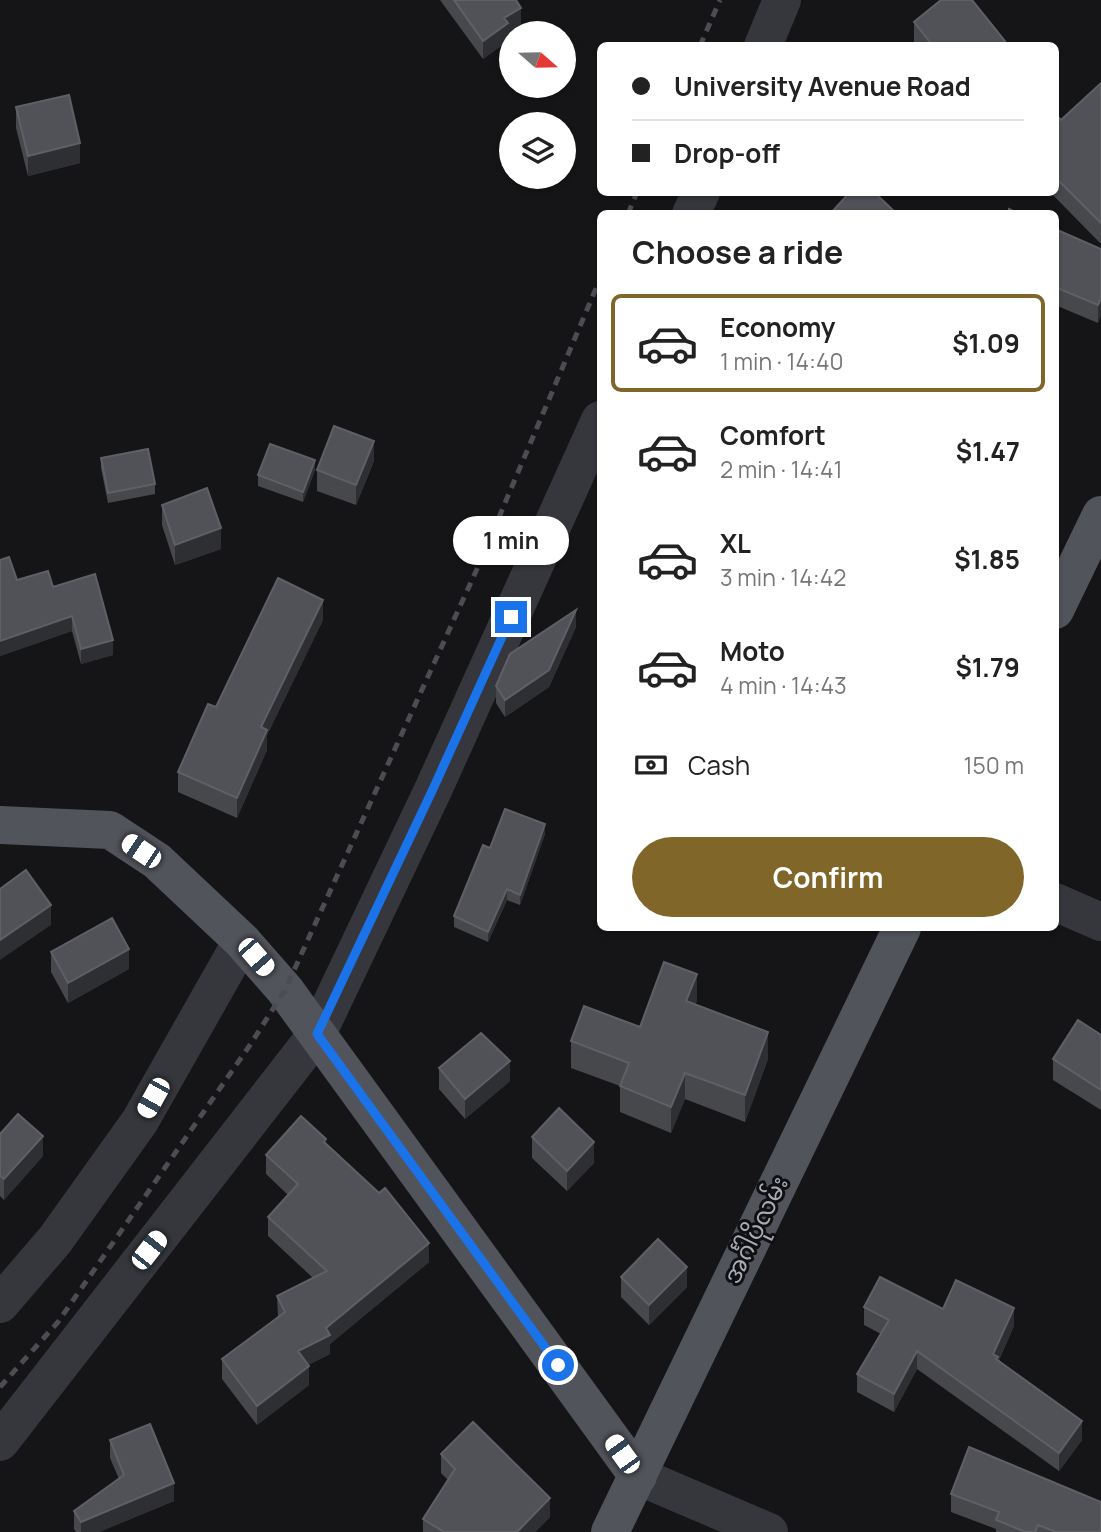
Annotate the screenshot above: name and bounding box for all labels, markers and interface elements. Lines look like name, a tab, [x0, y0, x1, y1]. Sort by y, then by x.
north arrow	[499, 21, 576, 98]
map controls	[499, 21, 576, 189]
text: University Avenue Road	[674, 68, 971, 104]
button: layers	[499, 112, 576, 189]
text: Drop-off	[674, 135, 780, 171]
text: Choose a ride	[632, 230, 843, 274]
text: Economy	[720, 309, 835, 345]
icon: car	[636, 312, 699, 375]
text: $1.09	[952, 325, 1020, 361]
text: 1 min · 14:40	[720, 345, 844, 377]
text: Comfort	[720, 417, 826, 453]
icon: car	[636, 420, 699, 483]
text: $1.47	[956, 433, 1020, 469]
text: 2 min · 14:41	[720, 453, 843, 485]
callout: 1 min	[453, 516, 569, 564]
text: 1 min	[483, 524, 539, 556]
text: XL	[720, 525, 751, 561]
icon: car	[636, 528, 699, 591]
text: $1.85	[954, 541, 1020, 577]
text: 3 min · 14:42	[720, 561, 846, 593]
route end	[495, 601, 527, 633]
text: Moto	[720, 633, 785, 669]
icon: car	[636, 636, 699, 699]
text: $1.79	[955, 649, 1020, 685]
text: 4 min · 14:43	[720, 669, 847, 701]
icon: cash	[632, 746, 670, 784]
text: Cash	[688, 747, 750, 783]
text: 150 m	[964, 749, 1024, 781]
car	[118, 831, 165, 871]
button: Confirm	[632, 837, 1024, 917]
car	[235, 934, 278, 980]
car	[134, 1075, 173, 1121]
street label: အင်္ဂါပိုလမ်း	[714, 1170, 798, 1290]
car	[128, 1227, 171, 1273]
route start	[542, 1349, 574, 1381]
car	[602, 1431, 643, 1477]

